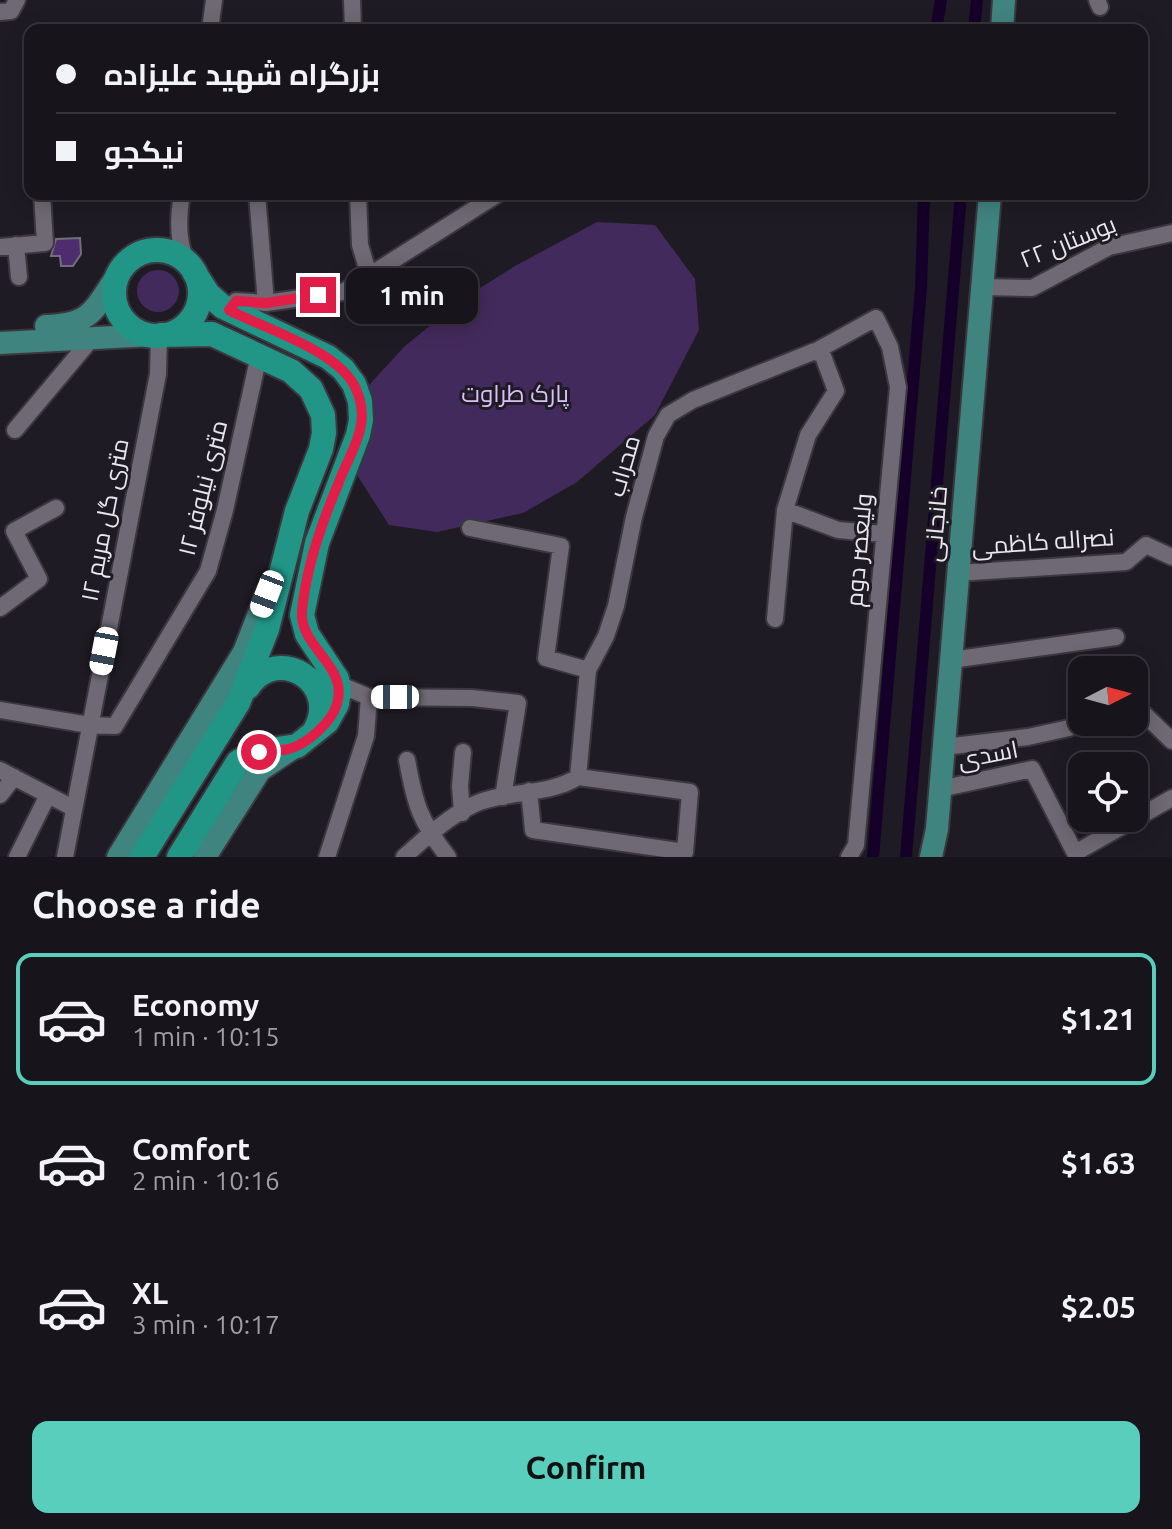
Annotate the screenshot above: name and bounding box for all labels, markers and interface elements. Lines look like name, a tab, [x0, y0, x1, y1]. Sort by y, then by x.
text: بزرگراه شهید علیزاده	[104, 57, 380, 91]
text: نیکجو	[104, 134, 184, 168]
street label: بوستان ۲۲	[1016, 210, 1120, 274]
callout: 1 min	[346, 267, 478, 323]
route end	[300, 277, 336, 313]
text: 1 min	[379, 281, 445, 310]
park label: پارک طراوت	[461, 380, 569, 410]
street label: ۱۲ متری نیلوفر	[173, 417, 233, 559]
street label: محراب	[602, 432, 645, 500]
street label: ۱۲ متری گل مریم	[75, 436, 136, 604]
street label: خانجانی	[919, 485, 953, 563]
street label: ولیعصر دوم	[840, 492, 880, 608]
street label: نصراله کاظمی	[971, 523, 1115, 561]
car	[247, 567, 287, 621]
car	[88, 625, 120, 677]
north arrow	[1068, 656, 1148, 736]
map controls	[1068, 656, 1148, 832]
car	[371, 685, 419, 709]
route start	[241, 734, 277, 770]
street label: اسدی	[956, 735, 1020, 775]
button: locate	[1068, 752, 1148, 832]
text: Choose a ride	[32, 884, 261, 925]
icon: car	[36, 983, 108, 1055]
text: Economy	[132, 988, 259, 1022]
text: $1.21	[1061, 1002, 1136, 1036]
text: 1 min · 10:15	[132, 1022, 280, 1051]
icon: car	[36, 1127, 108, 1199]
text: Comfort	[132, 1132, 250, 1166]
text: $1.63	[1061, 1146, 1136, 1180]
text: 2 min · 10:16	[132, 1166, 280, 1195]
icon: car	[36, 1271, 108, 1343]
text: XL	[132, 1276, 168, 1310]
text: $2.05	[1061, 1290, 1136, 1324]
text: 3 min · 10:17	[132, 1310, 280, 1339]
button: Confirm	[32, 1421, 1140, 1513]

